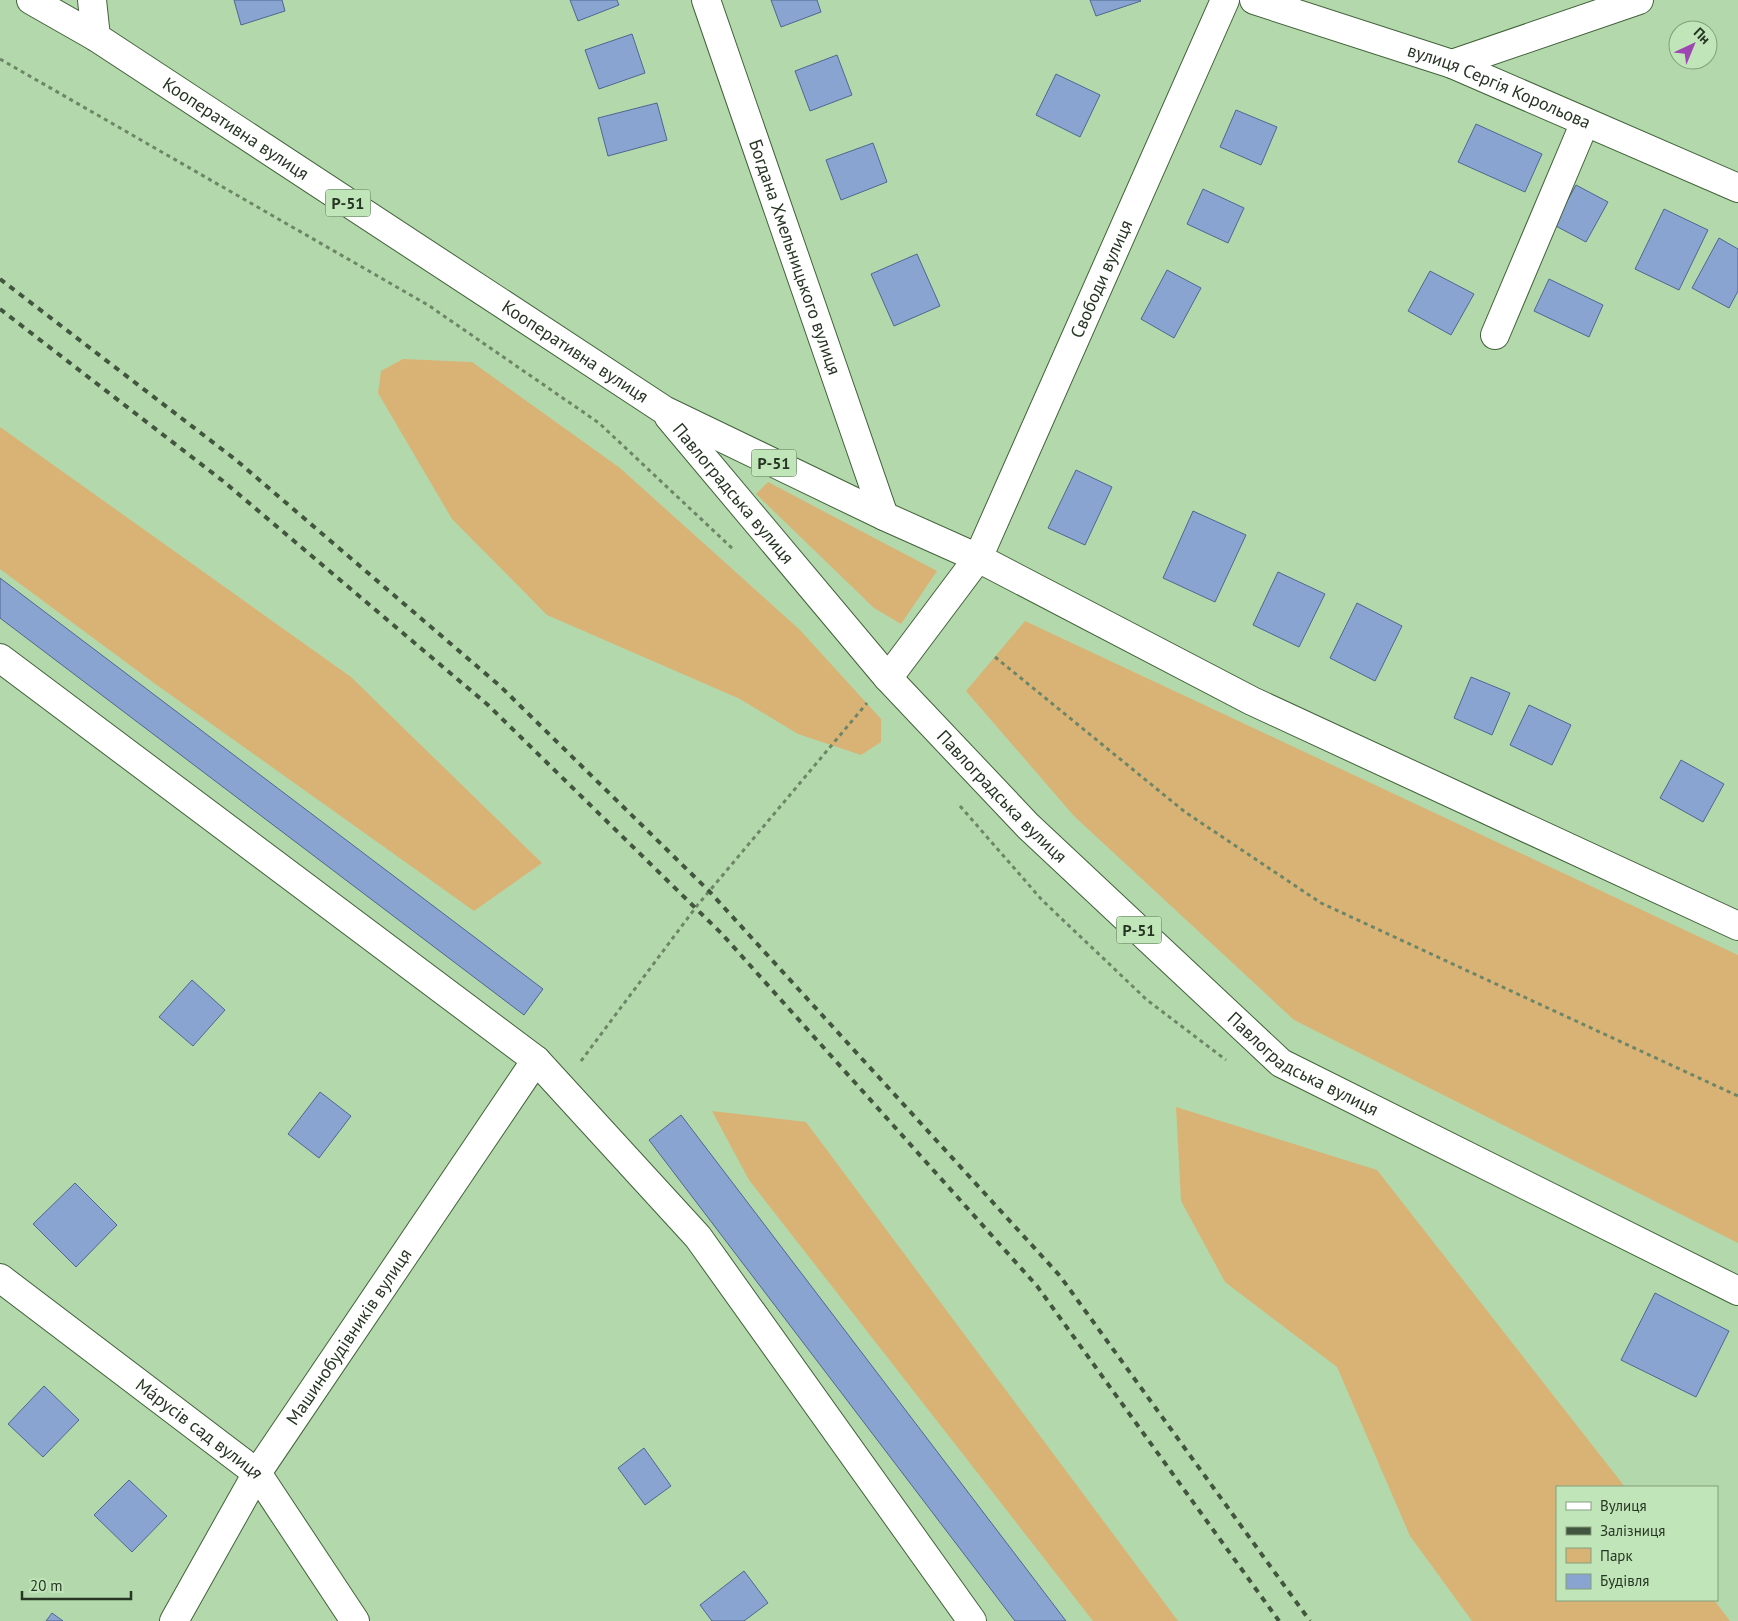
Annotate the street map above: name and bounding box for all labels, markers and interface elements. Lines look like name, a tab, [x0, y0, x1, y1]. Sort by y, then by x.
north arrow	[1668, 20, 1718, 70]
text: Пн	[1690, 23, 1714, 48]
street label: вулиця Сергія Корольова	[1405, 38, 1594, 134]
street label: Кооперативна вулиця	[158, 72, 314, 185]
street label: Богдана Хмельницького вулиця	[744, 136, 846, 378]
road number: Р-51	[326, 190, 370, 217]
street label: Свободи вулиця	[1065, 216, 1137, 342]
street label: Кооперативна вулиця	[498, 295, 653, 408]
street label: Павлоградська вулиця	[668, 418, 799, 568]
road number: Р-51	[752, 449, 796, 476]
street label: Павлоградська вулиця	[932, 725, 1072, 868]
road number: Р-51	[1116, 916, 1162, 944]
street label: Павлоградська вулиця	[1223, 1007, 1382, 1121]
street label: Машинобудівників вулиця	[281, 1244, 416, 1429]
street label: Мáрусів сад вулиця	[131, 1373, 269, 1483]
legend	[1556, 1486, 1718, 1601]
text: Вулиця	[1600, 1496, 1647, 1515]
text: Залізниця	[1600, 1521, 1665, 1540]
text: Парк	[1600, 1546, 1633, 1565]
scale bar	[22, 1568, 131, 1600]
text: Будівля	[1600, 1571, 1649, 1590]
text: 20 m	[30, 1576, 63, 1595]

